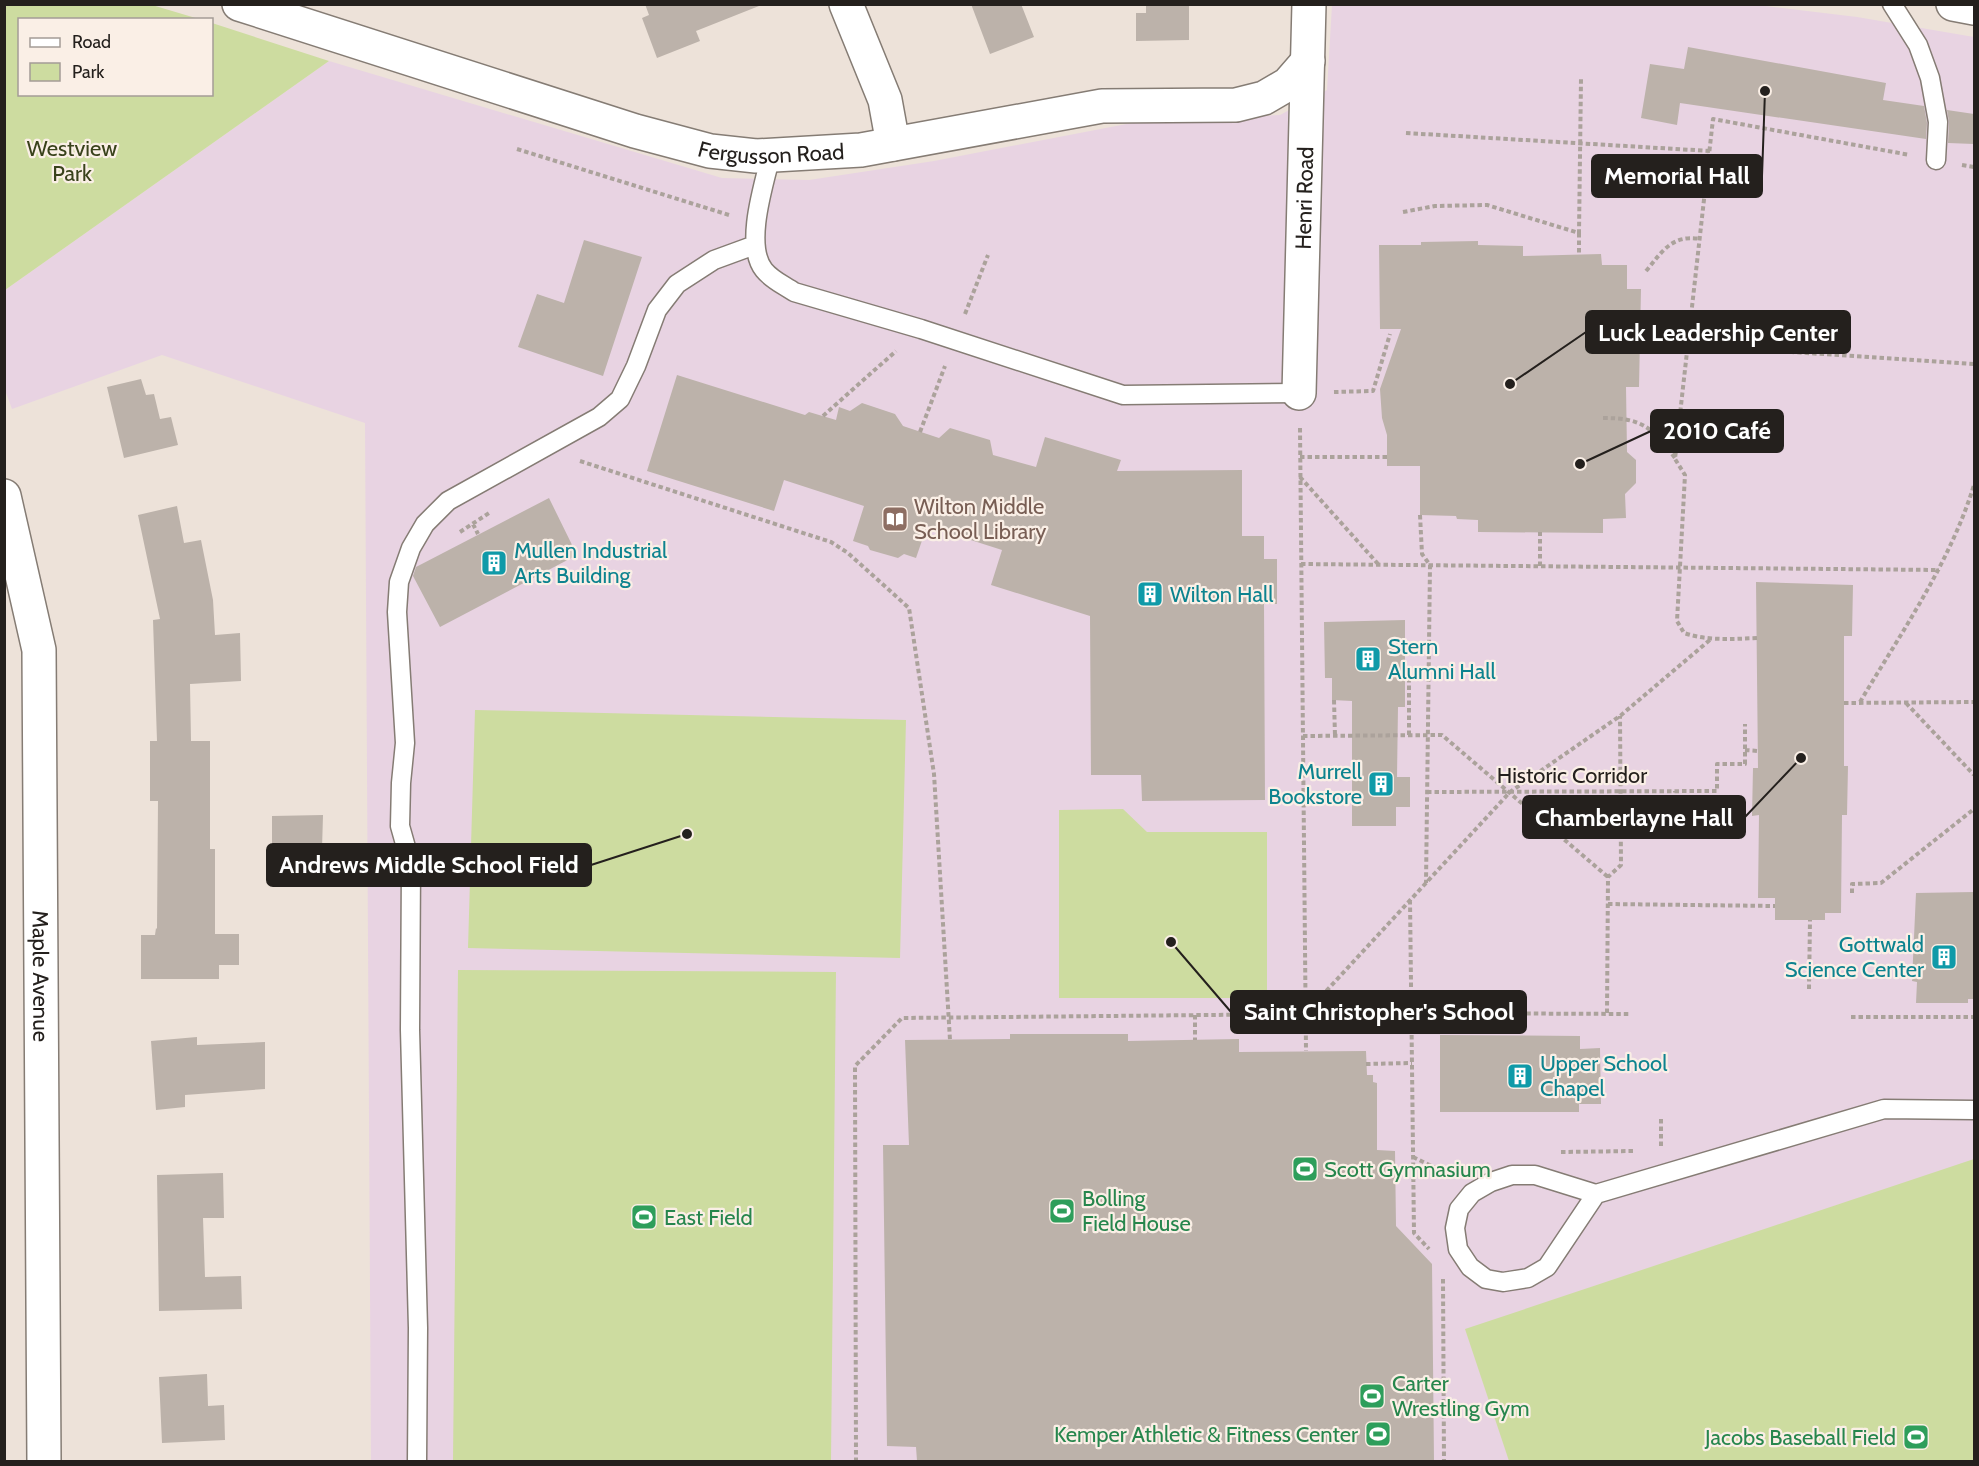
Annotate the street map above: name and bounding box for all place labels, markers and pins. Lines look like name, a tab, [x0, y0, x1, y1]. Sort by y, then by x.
callout: Memorial Hall	[1592, 155, 1762, 197]
callout: Luck Leadership Center	[1586, 311, 1850, 353]
callout: 2010 Café	[1651, 410, 1783, 452]
place label: Wilton Middle School Library	[914, 493, 1046, 545]
library icon: Wilton Middle School Library	[880, 504, 910, 534]
place label: Mullen Industrial Arts Building	[514, 537, 668, 589]
building icon: Mullen Industrial Arts Building	[479, 548, 509, 578]
building icon: Wilton Hall	[1135, 579, 1165, 609]
place label: Wilton Hall	[1170, 581, 1274, 608]
place label: Stern Alumni Hall	[1388, 633, 1496, 685]
building icon: Stern Alumni Hall	[1353, 644, 1383, 674]
place label: Murrell Bookstore	[1268, 758, 1363, 810]
building icon: Murrell Bookstore	[1366, 769, 1396, 799]
callout: Chamberlayne Hall	[1523, 796, 1745, 838]
callout: Andrews Middle School Field	[267, 844, 591, 886]
place label: Gottwald Science Center	[1785, 931, 1924, 983]
building icon: Gottwald Science Center	[1929, 942, 1959, 972]
callout: Saint Christopher's School	[1231, 991, 1526, 1033]
place label: Upper School Chapel	[1540, 1050, 1668, 1102]
building icon: Upper School Chapel	[1505, 1061, 1535, 1091]
sports icon: Scott Gymnasium	[1290, 1154, 1320, 1184]
place label: Scott Gymnasium	[1324, 1156, 1491, 1183]
place label: Bolling Field House	[1082, 1185, 1191, 1237]
sports icon: Bolling Field House	[1047, 1196, 1077, 1226]
sports icon: East Field	[629, 1202, 659, 1232]
place label: East Field	[664, 1204, 753, 1231]
place label: Carter Wrestling Gym	[1392, 1370, 1530, 1422]
sports icon: Carter Wrestling Gym	[1357, 1381, 1387, 1411]
sports icon: Kemper Athletic & Fitness Center	[1363, 1419, 1393, 1449]
place label: Kemper Athletic & Fitness Center	[1054, 1421, 1358, 1448]
sports icon: Jacobs Baseball Field	[1901, 1422, 1931, 1452]
place label: Jacobs Baseball Field	[1704, 1424, 1896, 1451]

